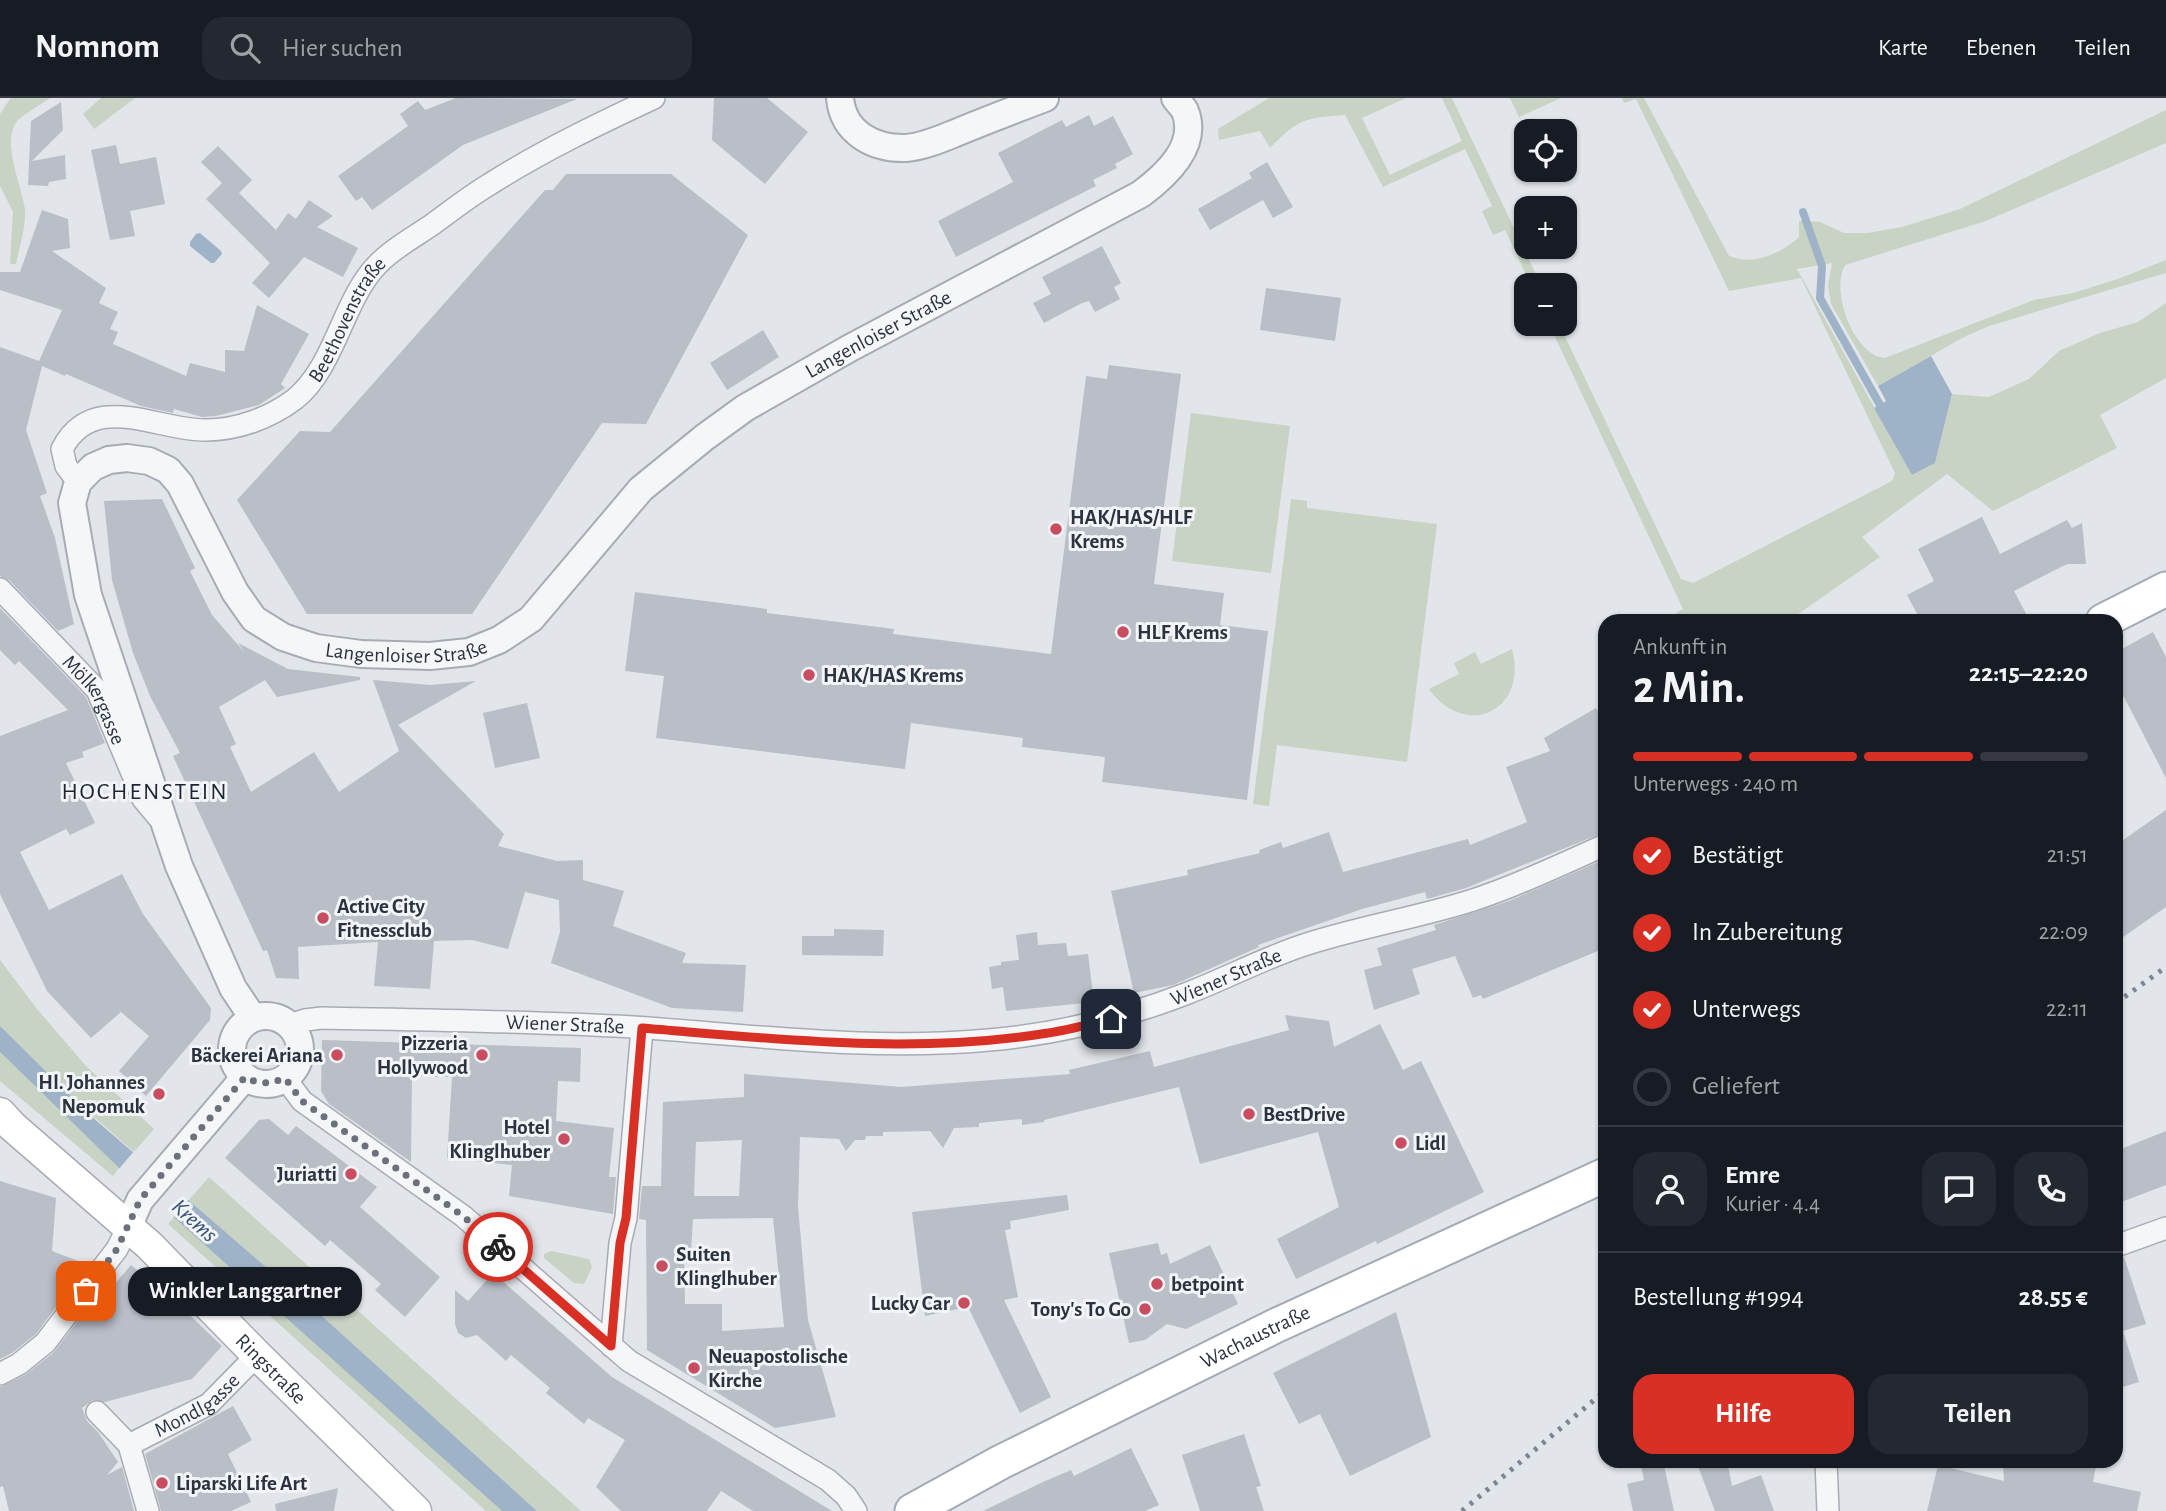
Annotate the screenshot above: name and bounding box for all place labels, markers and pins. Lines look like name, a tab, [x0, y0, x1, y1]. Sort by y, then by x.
place label: HAK/HAS/HLF Krems	[1070, 507, 1193, 552]
marker: HAK/HAS/HLF Krems	[1048, 521, 1064, 537]
place label: HLF Krems	[1137, 622, 1228, 643]
marker: HLF Krems	[1115, 624, 1131, 640]
place label: HAK/HAS Krems	[823, 665, 964, 686]
marker: HAK/HAS Krems	[801, 667, 817, 683]
place label: Active City Fitnessclub	[337, 896, 432, 941]
marker: Active City Fitnessclub	[315, 910, 331, 926]
pin	[1081, 989, 1141, 1049]
place label: Pizzeria Hollywood	[377, 1033, 468, 1078]
place label: Bäckerei Ariana	[190, 1045, 323, 1066]
marker: Bäckerei Ariana	[329, 1047, 345, 1063]
marker: Pizzeria Hollywood	[474, 1047, 490, 1063]
place label: Hl. Johannes Nepomuk	[38, 1072, 146, 1117]
marker: Hl. Johannes Nepomuk	[151, 1086, 167, 1102]
place label: BestDrive	[1263, 1104, 1345, 1125]
marker: BestDrive	[1241, 1106, 1257, 1122]
place label: Hotel Klinglhuber	[449, 1117, 551, 1162]
marker: Hotel Klinglhuber	[556, 1131, 572, 1147]
place label: Lidl	[1415, 1133, 1446, 1154]
marker: Lidl	[1393, 1135, 1409, 1151]
place label: Juriatti	[277, 1164, 337, 1185]
marker: Juriatti	[343, 1166, 359, 1182]
place label: Suiten Klinglhuber	[676, 1244, 777, 1289]
marker: Suiten Klinglhuber	[654, 1258, 670, 1274]
pin	[56, 1261, 116, 1321]
callout: Winkler Langgartner	[128, 1266, 362, 1316]
place label: betpoint	[1171, 1274, 1244, 1295]
marker: betpoint	[1149, 1276, 1165, 1292]
place label: Lucky Car	[871, 1293, 951, 1314]
marker: Lucky Car	[956, 1295, 972, 1311]
place label: Tony's To Go	[1031, 1299, 1131, 1320]
marker: Tony's To Go	[1137, 1301, 1153, 1317]
place label: Neuapostolische Kirche	[708, 1346, 848, 1391]
marker: Neuapostolische Kirche	[686, 1360, 702, 1376]
place label: Liparski Life Art	[176, 1473, 307, 1494]
marker: Liparski Life Art	[154, 1475, 170, 1491]

